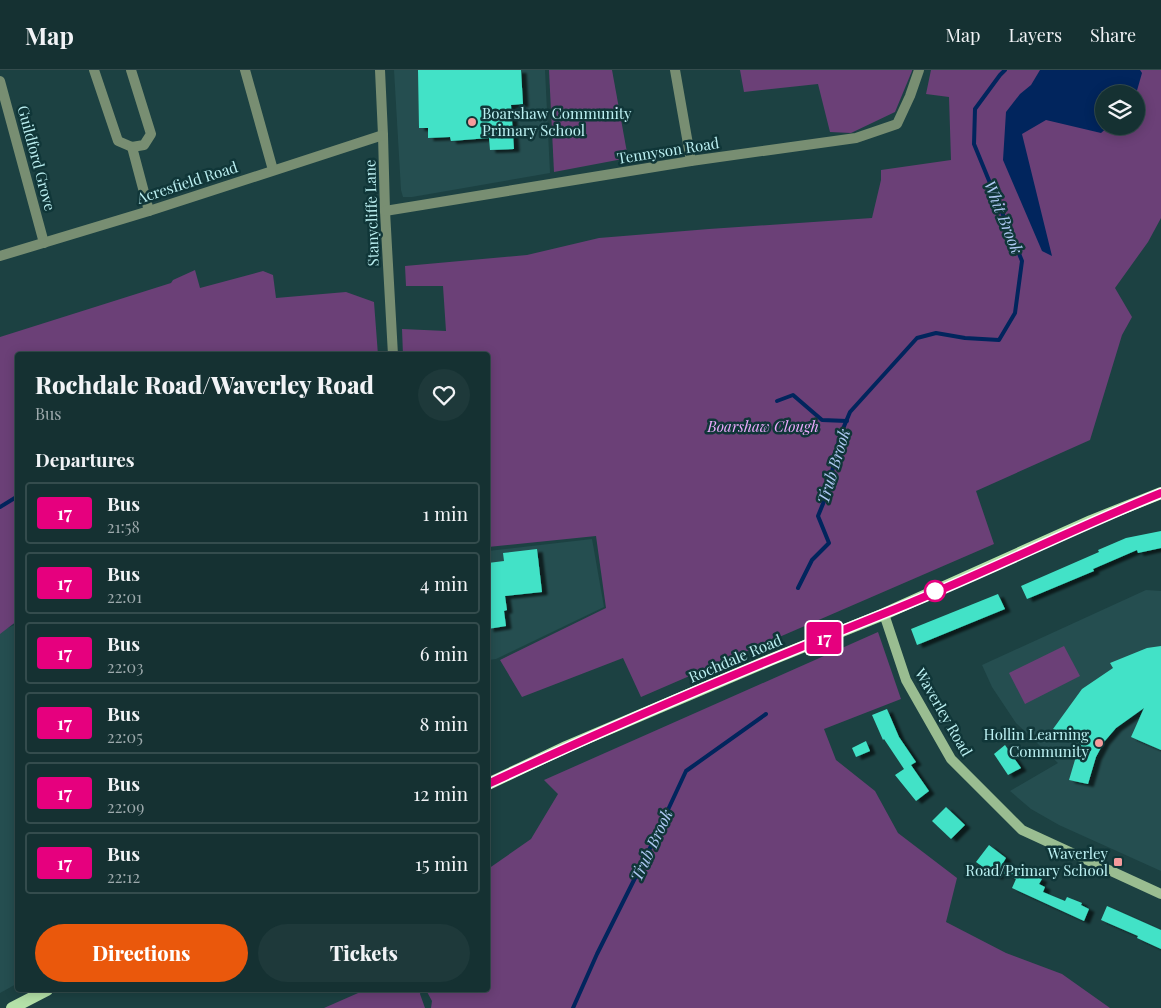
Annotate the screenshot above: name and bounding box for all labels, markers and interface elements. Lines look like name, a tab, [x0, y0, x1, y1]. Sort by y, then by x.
text: Map	[25, 19, 74, 51]
text: Map	[945, 23, 980, 47]
text: Layers	[1008, 23, 1062, 47]
text: Share	[1090, 23, 1136, 47]
map controls	[1095, 85, 1145, 135]
button: layers	[1095, 85, 1145, 135]
street label: Guildford Grove	[13, 103, 61, 213]
place label: Boarshaw Community Primary School	[482, 103, 632, 140]
marker: Boarshaw Community Primary School	[466, 116, 478, 128]
street label: Tennyson Road	[615, 132, 721, 168]
street label: Acresfield Road	[133, 156, 240, 208]
street label: Stanycliffe Lane	[359, 159, 383, 267]
water label: Whit Brook	[980, 177, 1028, 257]
text: Rochdale Road/Waverley Road	[35, 368, 374, 400]
button: heart	[418, 369, 470, 421]
text: Bus	[35, 403, 61, 424]
park label: Boarshaw Clough	[706, 416, 819, 436]
water label: Trub Brook	[812, 426, 854, 506]
text: Departures	[35, 446, 135, 472]
text: Bus	[107, 490, 140, 516]
text: 1 min	[422, 500, 468, 526]
text: 17	[57, 501, 72, 525]
text: 21:58	[107, 516, 140, 537]
text: Bus	[107, 560, 140, 586]
text: 4 min	[420, 570, 468, 596]
text: 17	[57, 571, 72, 595]
unlabelled marker	[924, 580, 946, 602]
text: 22:01	[107, 586, 142, 607]
line badge: 17	[802, 622, 846, 654]
text: 17	[816, 626, 832, 650]
street label: Rochdale Road	[685, 629, 785, 687]
text: Bus	[107, 630, 140, 656]
text: 6 min	[420, 640, 468, 666]
text: 17	[57, 641, 72, 665]
text: 22:03	[107, 656, 143, 677]
street label: Waverley Road	[910, 664, 977, 760]
text: Bus	[107, 700, 140, 726]
text: 8 min	[420, 710, 468, 736]
text: 17	[57, 711, 72, 735]
place label: Hollin Learning Community	[984, 724, 1089, 761]
text: 22:05	[107, 726, 143, 747]
marker: Hollin Learning Community	[1093, 737, 1105, 749]
text: Bus	[107, 770, 140, 796]
text: 12 min	[413, 780, 468, 806]
text: 17	[57, 781, 72, 805]
text: 22:09	[107, 796, 144, 817]
water label: Trub Brook	[625, 805, 677, 885]
text: Bus	[107, 840, 140, 866]
place label: Waverley Road/Primary School	[965, 843, 1108, 880]
text: 15 min	[415, 850, 468, 876]
text: 17	[57, 851, 72, 875]
marker: Waverley Road/Primary School	[1112, 856, 1124, 868]
text: 22:12	[107, 866, 140, 887]
button: Directions	[35, 924, 248, 982]
button: Tickets	[258, 924, 470, 982]

